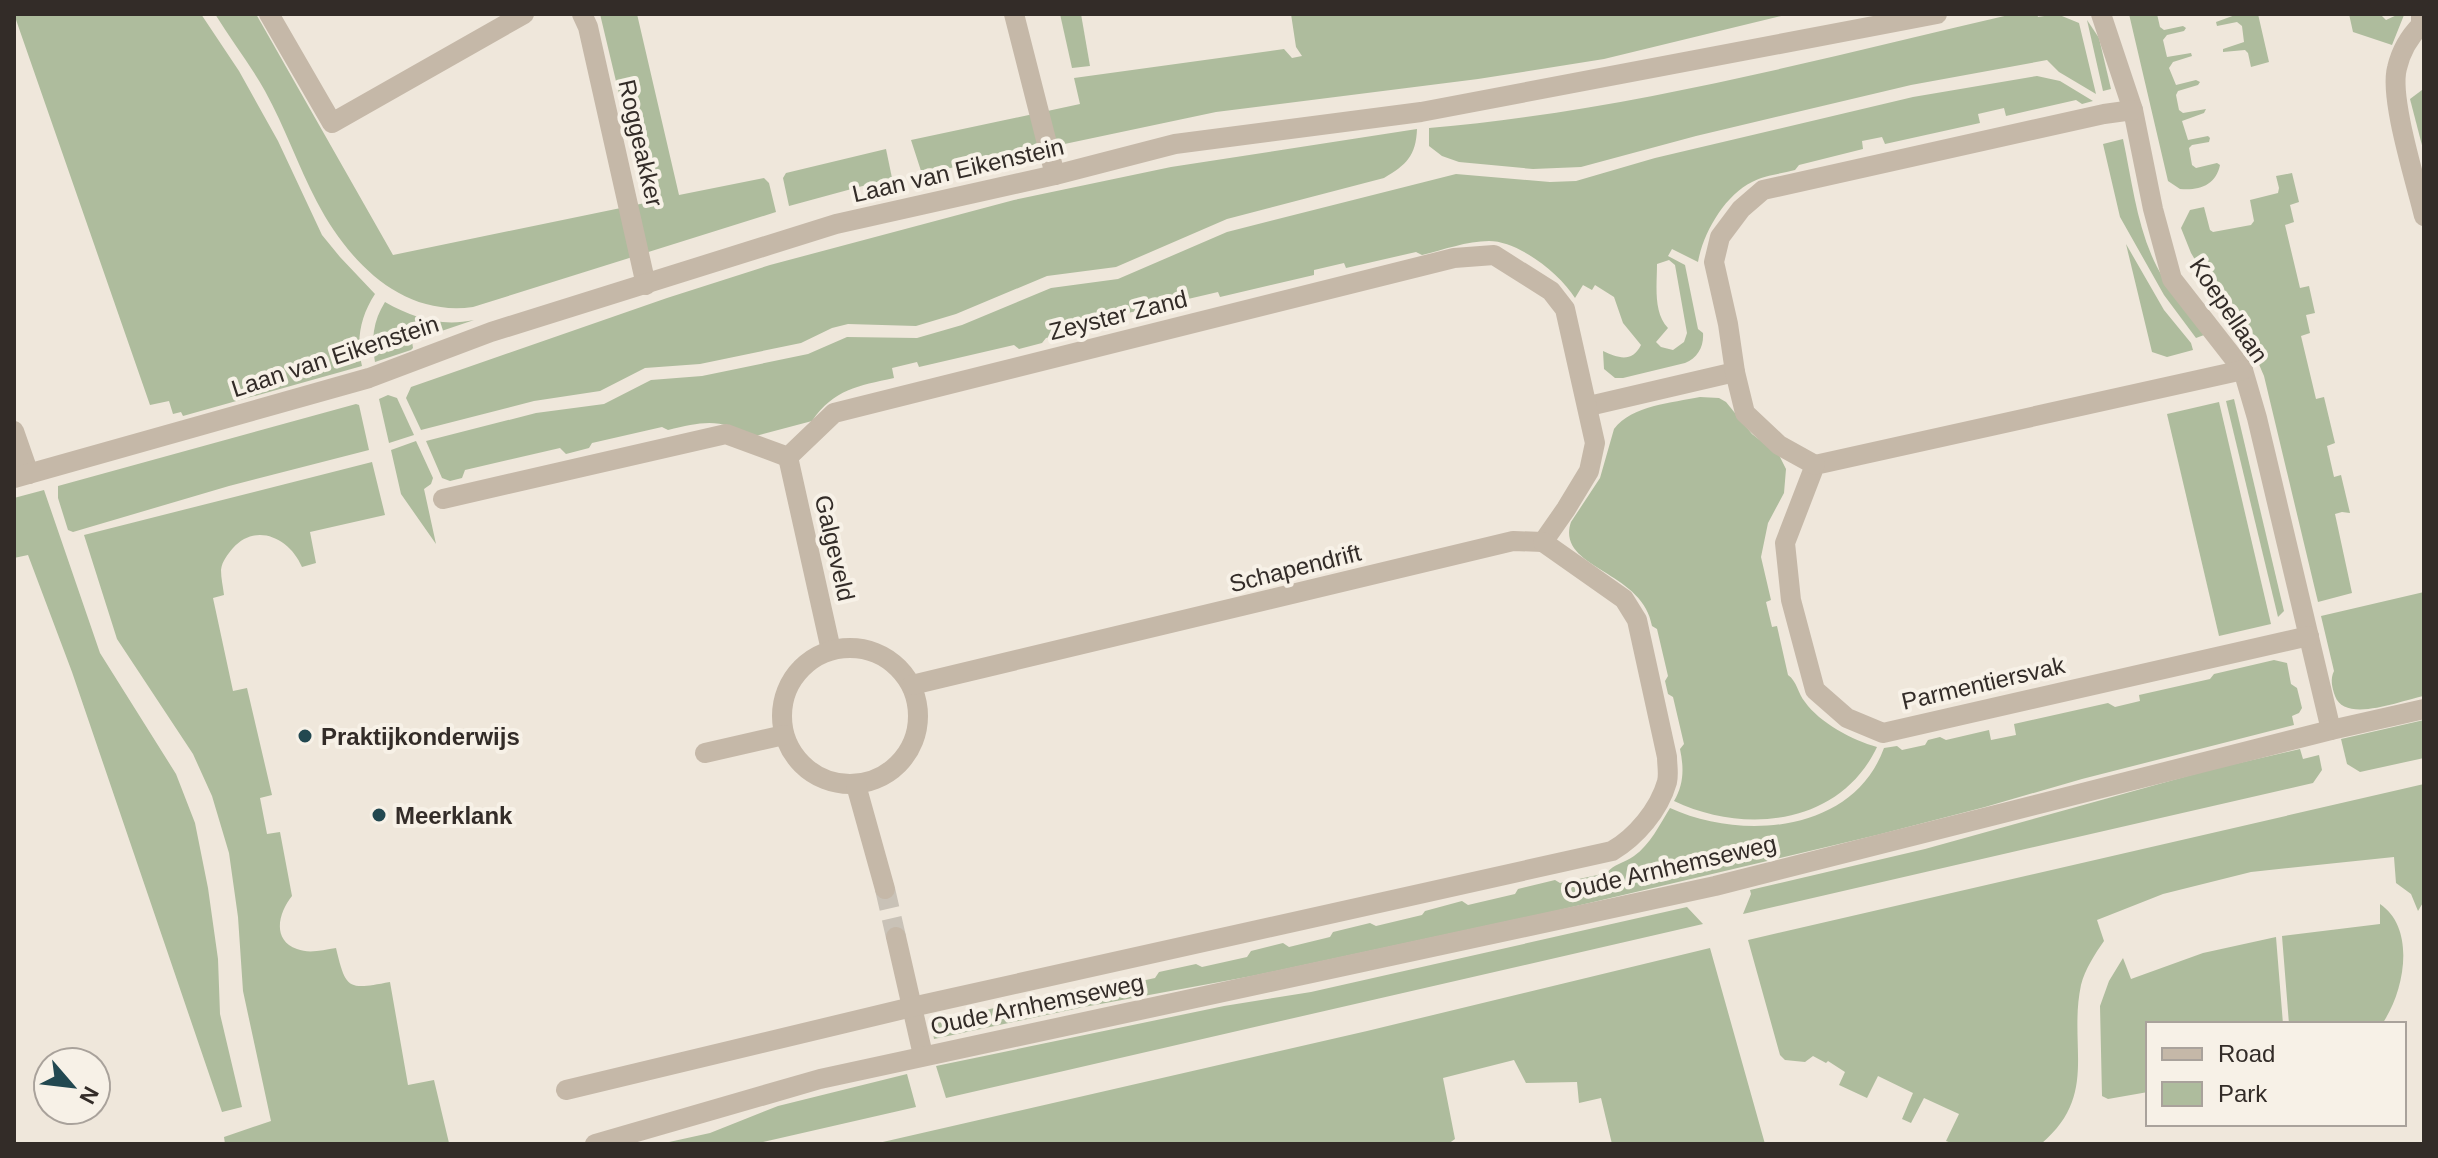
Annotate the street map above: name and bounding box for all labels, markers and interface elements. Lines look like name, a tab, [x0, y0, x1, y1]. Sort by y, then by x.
street label: Roggeakker	[613, 77, 669, 209]
street label: Laan van Eikenstein	[850, 133, 1066, 207]
street label: Koepellaan	[2184, 253, 2274, 367]
street label: Zeyster Zand	[1046, 285, 1190, 345]
street label: Laan van Eikenstein	[228, 310, 442, 402]
street label: Galgeveld	[810, 492, 860, 604]
street label: Schapendrift	[1226, 539, 1364, 597]
street label: Parmentiersvak	[1899, 651, 2068, 715]
place label: Praktijkonderwijs	[321, 723, 520, 750]
marker: Praktijkonderwijs	[296, 727, 314, 745]
place label: Meerklank	[395, 802, 513, 829]
marker: Meerklank	[370, 806, 388, 824]
street label: Oude Arnhemseweg	[1561, 829, 1779, 905]
street label: Oude Arnhemseweg	[928, 968, 1146, 1040]
legend	[2146, 1022, 2406, 1126]
text: Road	[2218, 1040, 2275, 1067]
north arrow	[32, 1046, 112, 1126]
text: Park	[2218, 1080, 2268, 1107]
text: N	[74, 1082, 104, 1108]

